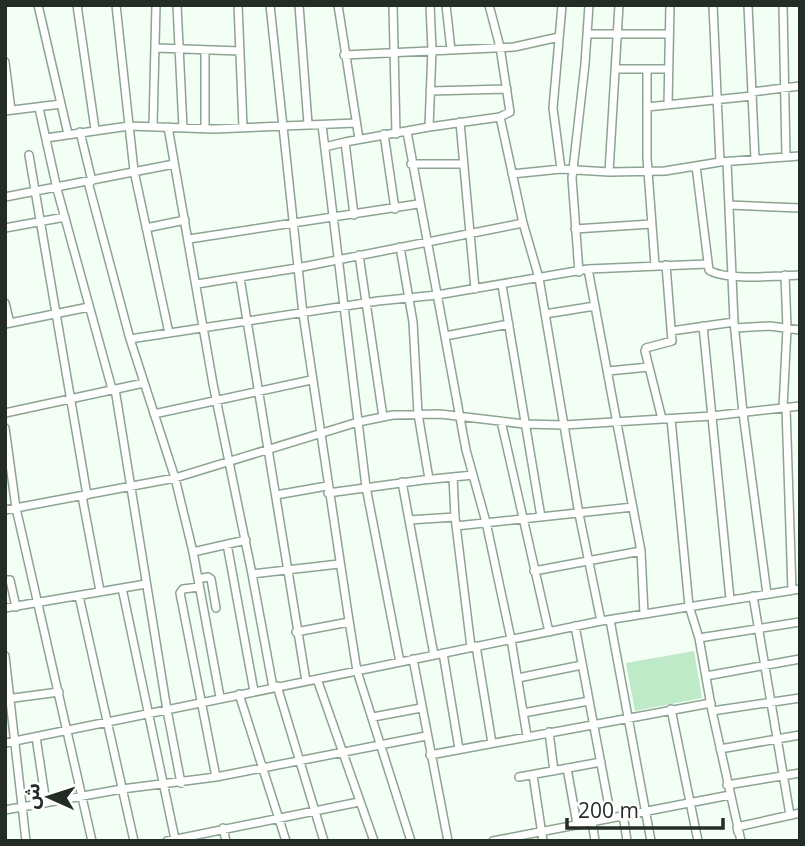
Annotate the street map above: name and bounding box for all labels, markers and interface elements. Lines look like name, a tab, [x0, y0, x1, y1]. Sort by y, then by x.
north arrow	[14, 762, 84, 832]
text: ش	[18, 782, 46, 810]
scale bar	[567, 786, 723, 830]
text: 200 m	[578, 796, 639, 824]

